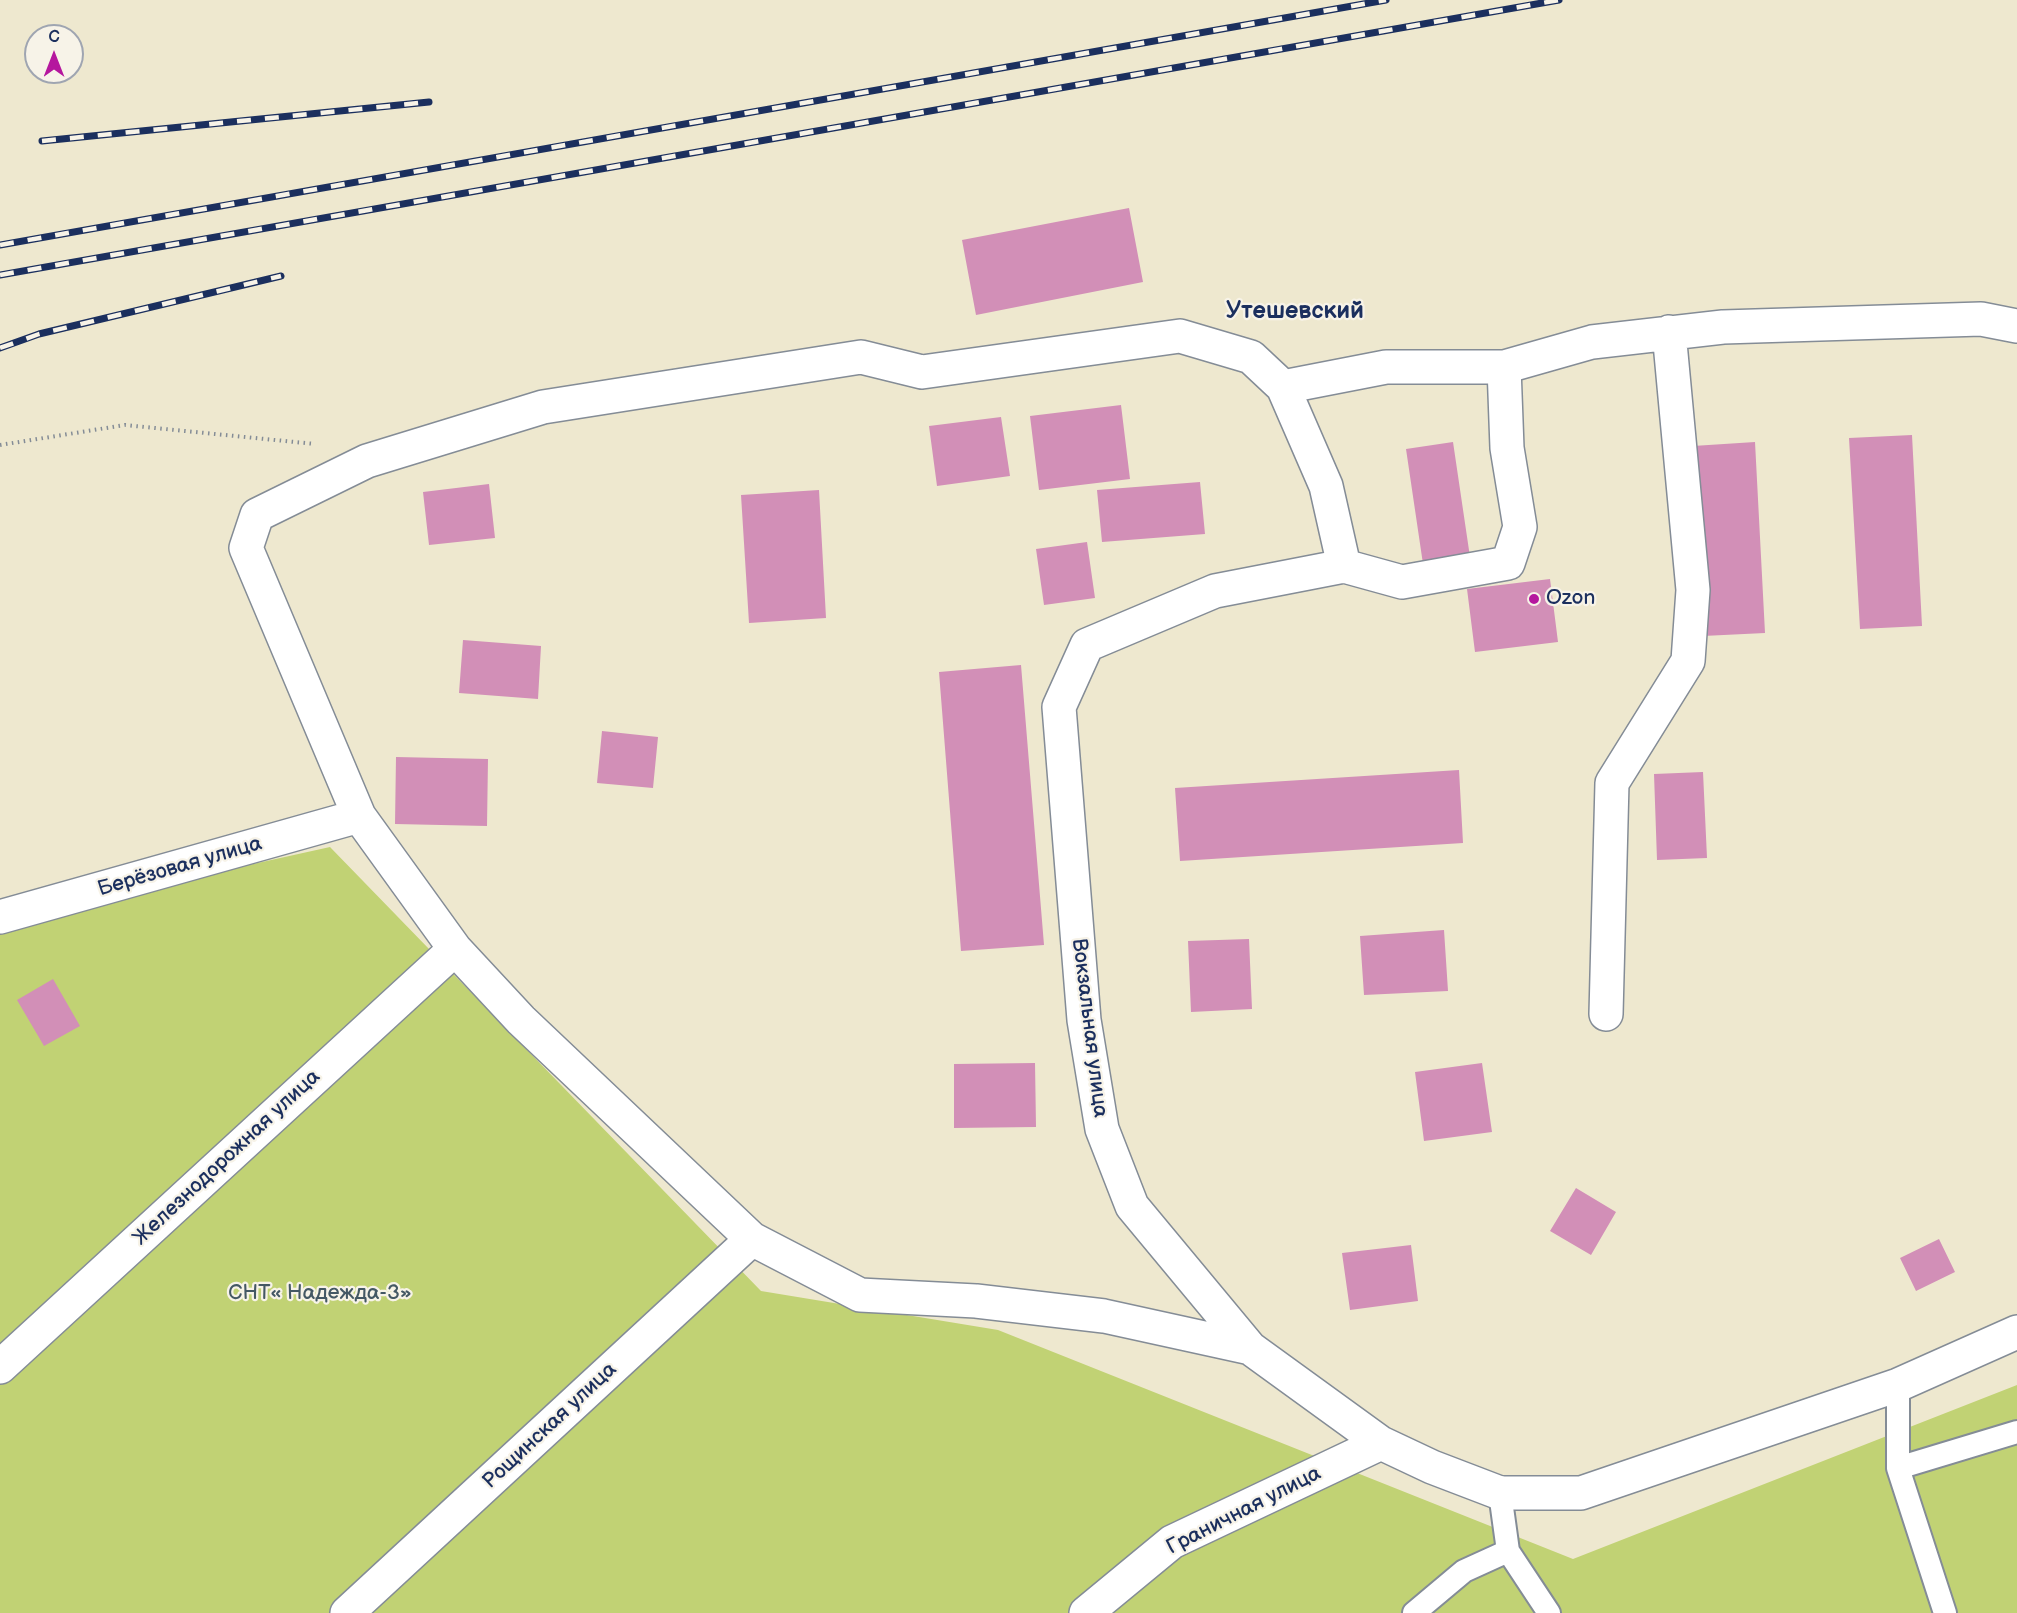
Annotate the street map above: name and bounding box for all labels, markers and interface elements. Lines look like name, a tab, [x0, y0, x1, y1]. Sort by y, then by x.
north arrow	[24, 24, 84, 84]
text: С	[48, 28, 60, 47]
district label: Утешевский	[1226, 298, 1364, 326]
place label: Ozon	[1546, 586, 1595, 612]
marker: Ozon	[1527, 592, 1541, 606]
street label: Берёзовая улица	[95, 832, 265, 902]
street label: Вокзальная улица	[1066, 937, 1112, 1119]
street label: Железнодорожная улица	[128, 1065, 326, 1251]
park label: СНТ« Надежда-3»	[228, 1281, 412, 1307]
street label: Рощинская улица	[478, 1357, 622, 1495]
street label: Граничная улица	[1163, 1461, 1325, 1561]

